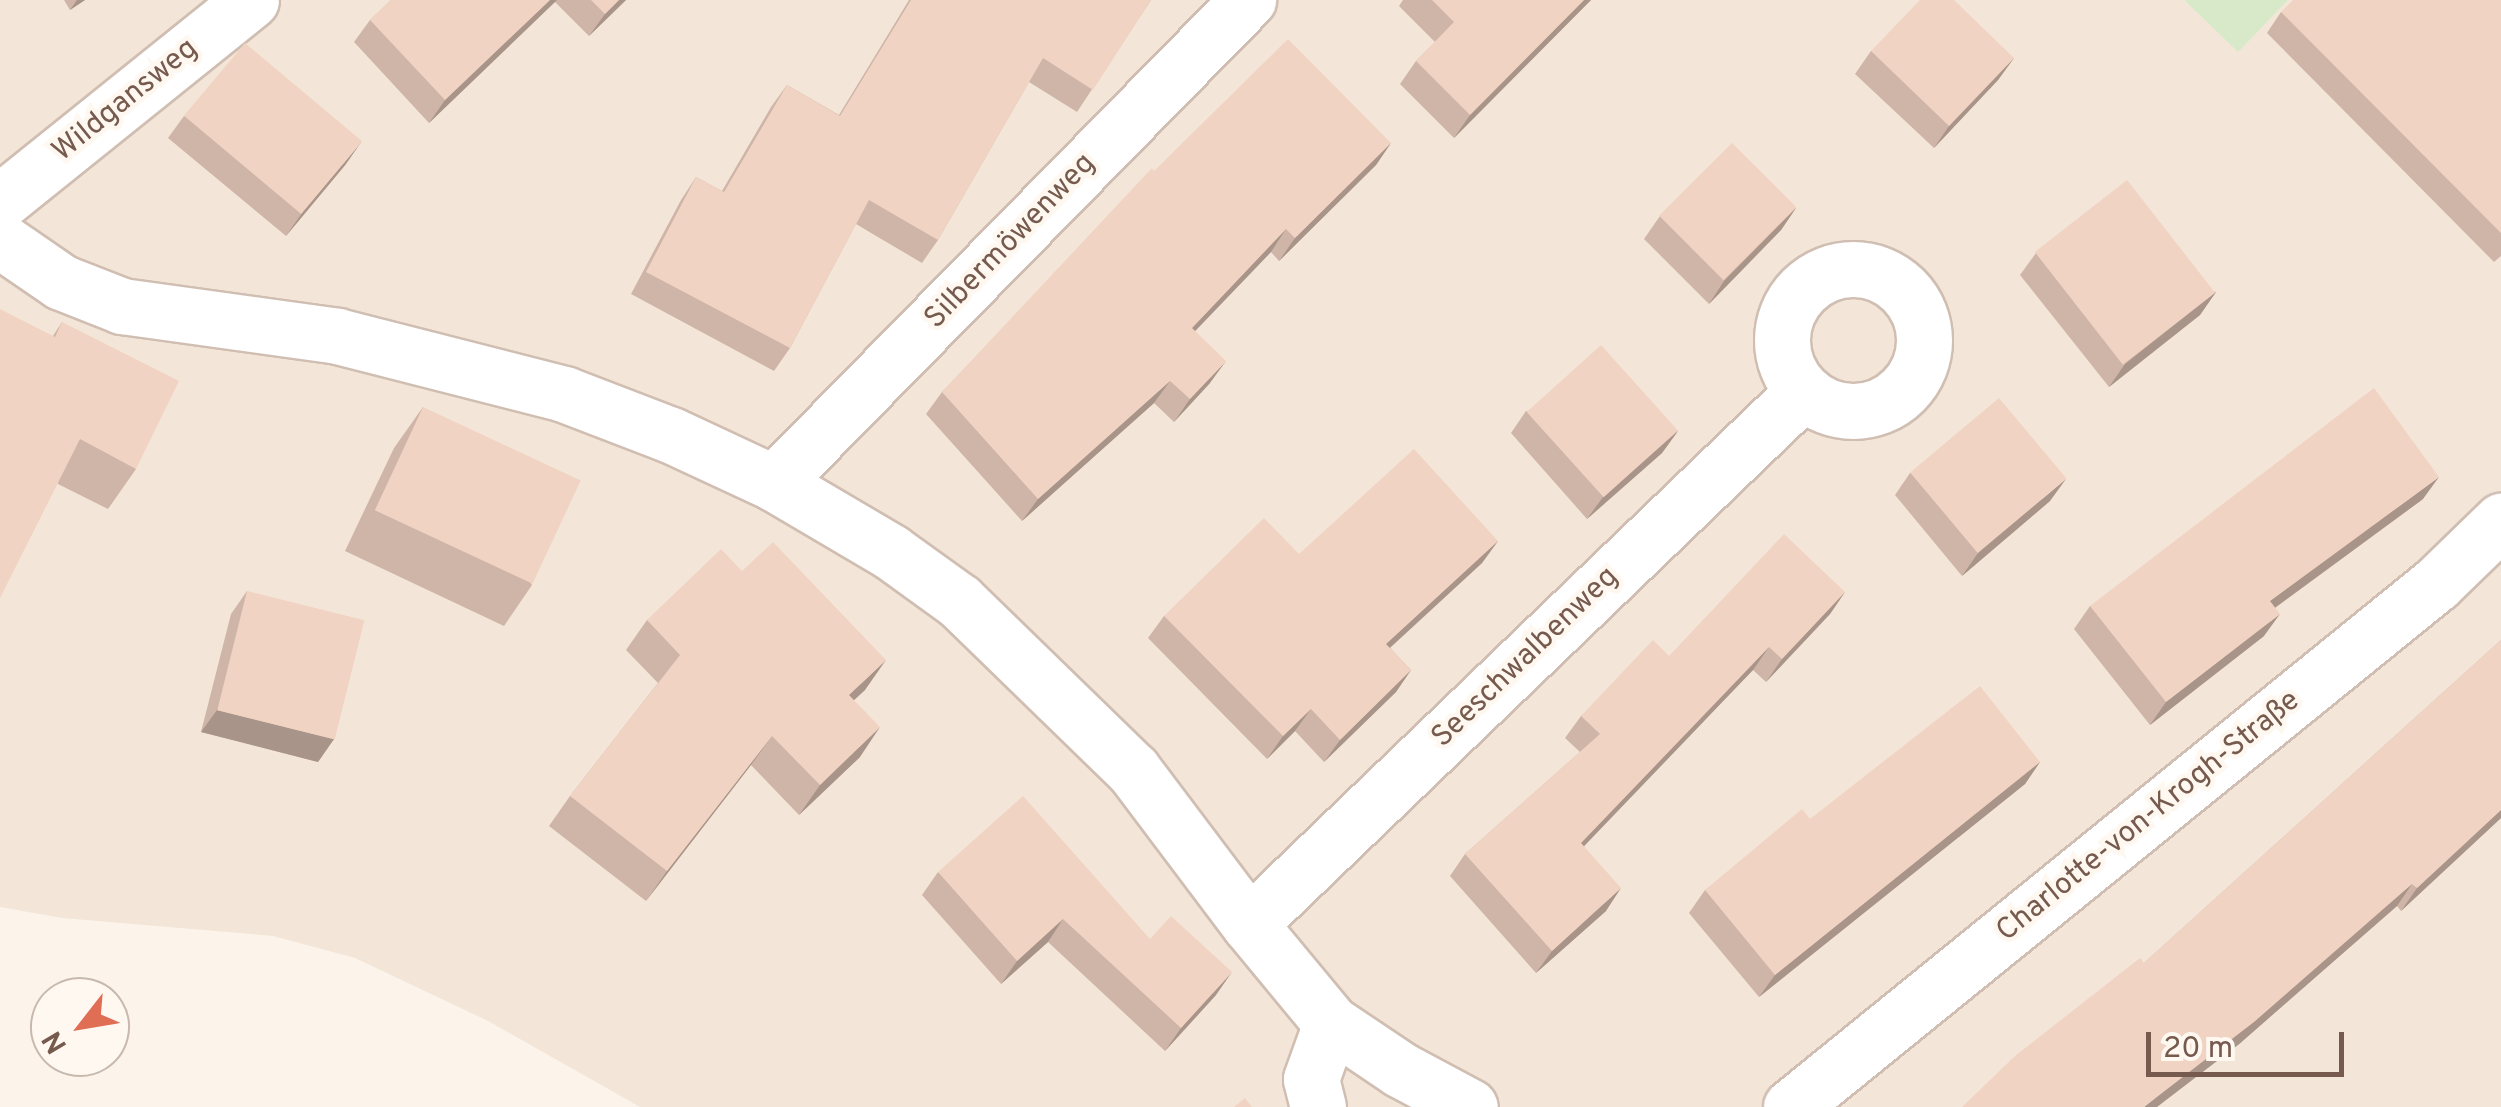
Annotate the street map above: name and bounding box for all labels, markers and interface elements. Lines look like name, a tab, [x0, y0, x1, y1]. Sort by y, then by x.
street label: Wildgansweg	[46, 32, 206, 170]
street label: Silbermöwenweg	[918, 147, 1104, 337]
street label: Seeschwalbenweg	[1425, 560, 1627, 756]
street label: Charlotte-von-Krogh-Straße	[1990, 684, 2308, 950]
north arrow	[30, 977, 130, 1077]
scale bar	[2151, 1012, 2348, 1074]
text: N	[35, 1024, 77, 1059]
text: 20 m	[2163, 1031, 2233, 1068]

